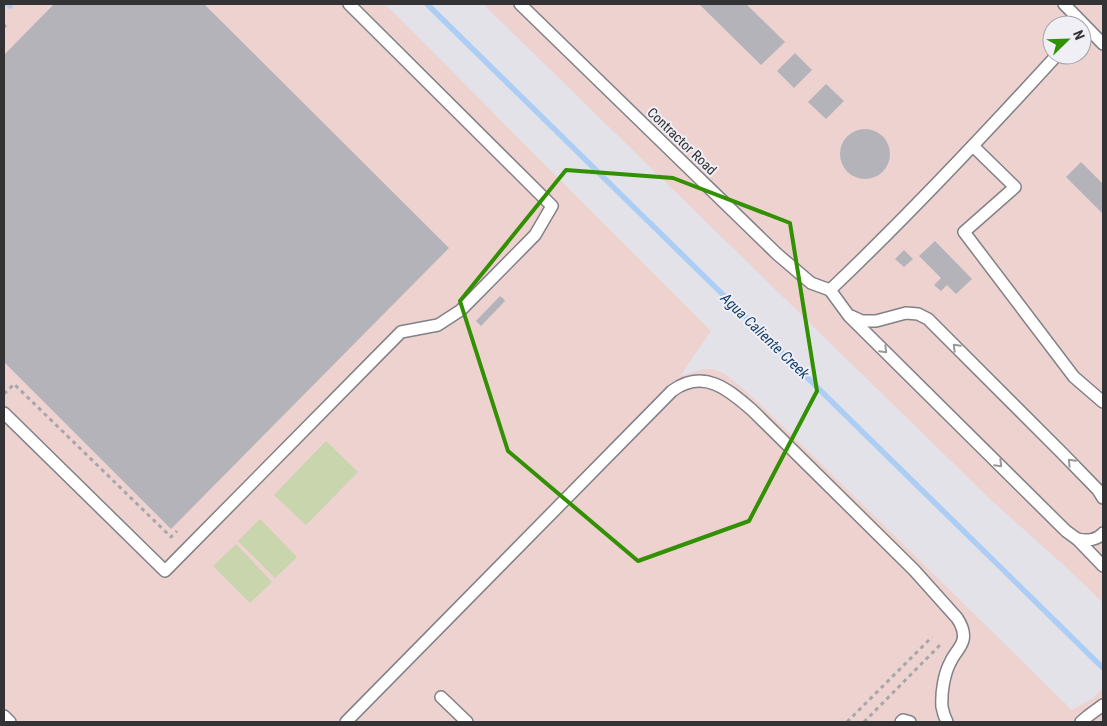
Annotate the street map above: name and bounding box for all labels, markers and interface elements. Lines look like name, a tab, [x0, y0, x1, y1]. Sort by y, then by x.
north arrow	[1042, 15, 1092, 65]
text: N	[1070, 28, 1088, 42]
street label: Contractor Road	[644, 104, 720, 178]
water label: Agua Caliente Creek	[716, 289, 813, 383]
one-way arrow	[953, 343, 962, 352]
one-way arrow	[878, 344, 887, 353]
one-way arrow	[994, 459, 1003, 468]
one-way arrow	[1067, 459, 1076, 468]

